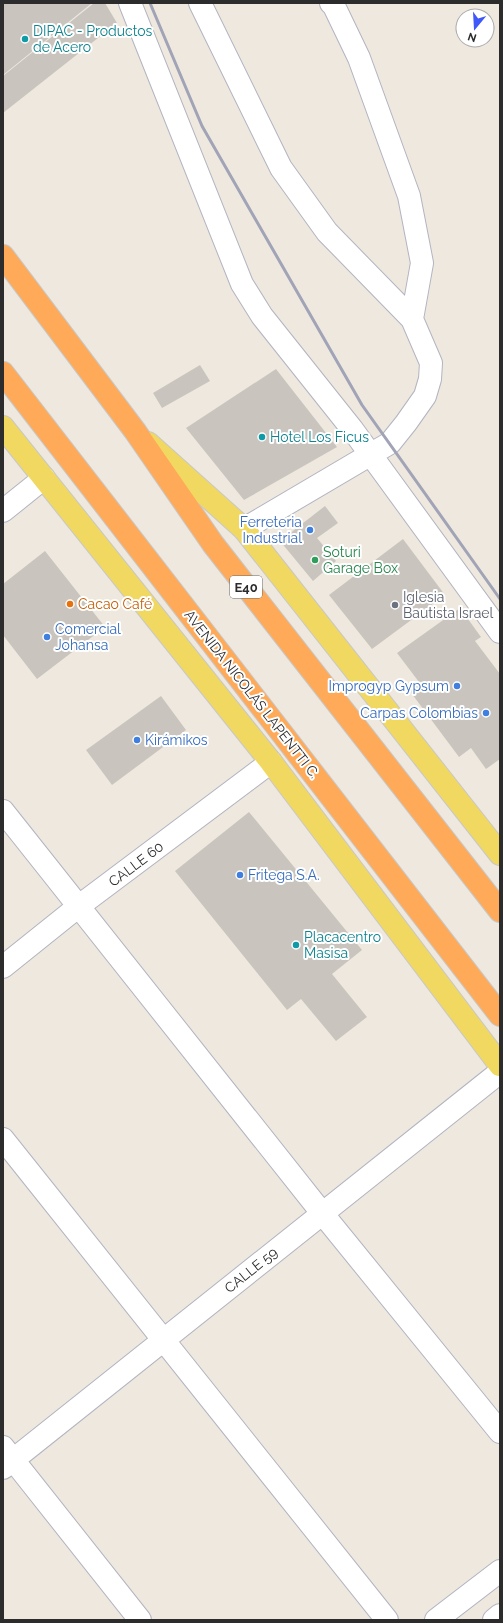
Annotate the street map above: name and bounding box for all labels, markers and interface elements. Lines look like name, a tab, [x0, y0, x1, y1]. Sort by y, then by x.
north arrow	[455, 8, 495, 48]
place label: DIPAC - Productos de Acero	[33, 23, 153, 55]
text: N	[466, 30, 478, 45]
marker: DIPAC - Productos de Acero	[20, 34, 30, 44]
place label: Hotel Los Ficus	[270, 429, 369, 445]
marker: Hotel Los Ficus	[257, 432, 267, 442]
place label: Ferreteria Industrial	[240, 514, 302, 546]
marker: Ferreteria Industrial	[305, 525, 315, 535]
place label: Soturi Garage Box	[323, 544, 398, 576]
marker: Soturi Garage Box	[310, 555, 320, 565]
road number: E40	[230, 576, 262, 598]
place label: Iglesia Bautista Israel	[403, 589, 494, 621]
place label: Cacao Café	[78, 596, 152, 612]
marker: Cacao Café	[65, 599, 75, 609]
marker: Iglesia Bautista Israel	[390, 600, 400, 610]
street label: AVENIDA NICOLÁS LAPENTTI C.	[181, 606, 323, 781]
place label: Comercial Johansa	[55, 621, 121, 653]
marker: Comercial Johansa	[42, 632, 52, 642]
place label: Improgyp Gypsum	[328, 678, 449, 694]
marker: Improgyp Gypsum	[452, 681, 462, 691]
place label: Carpas Colombias	[360, 705, 478, 721]
marker: Carpas Colombias	[481, 708, 491, 718]
place label: Kirámikos	[145, 732, 208, 748]
marker: Kirámikos	[132, 735, 142, 745]
street label: CALLE 60	[105, 838, 167, 890]
place label: Fritega S.A.	[248, 867, 320, 883]
marker: Fritega S.A.	[235, 870, 245, 880]
place label: Placacentro Masisa	[304, 929, 381, 961]
marker: Placacentro Masisa	[291, 940, 301, 950]
street label: CALLE 59	[221, 1244, 281, 1296]

